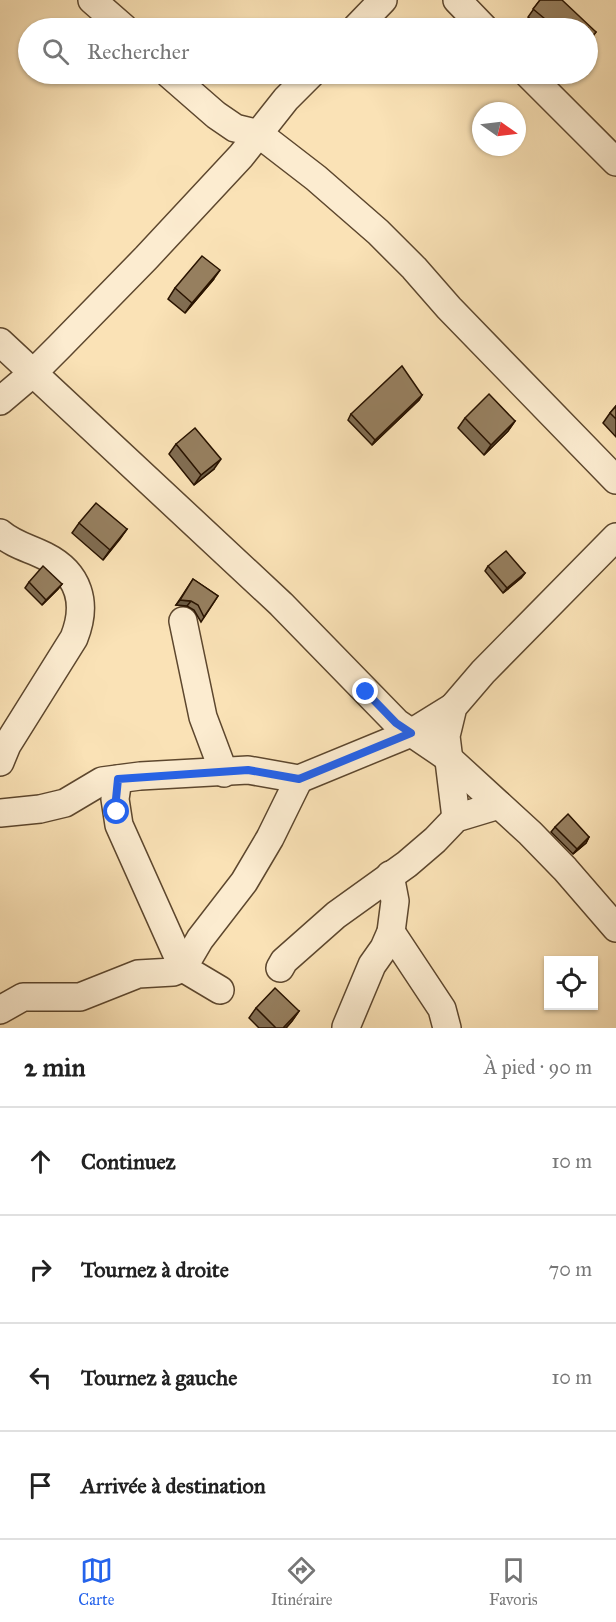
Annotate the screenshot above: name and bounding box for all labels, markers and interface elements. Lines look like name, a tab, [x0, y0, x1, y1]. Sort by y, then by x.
search box	[18, 18, 598, 84]
icon: search	[39, 35, 72, 68]
text: Rechercher	[87, 38, 189, 65]
north arrow	[472, 102, 526, 156]
route end	[352, 678, 378, 704]
route start	[103, 798, 129, 824]
map controls	[544, 956, 598, 1010]
button: locate	[544, 956, 598, 1010]
text: 2 min	[24, 1051, 85, 1083]
text: À pied · 90 m	[484, 1055, 592, 1079]
icon: ahead	[24, 1145, 57, 1178]
text: Continuez	[81, 1148, 176, 1175]
text: 10 m	[551, 1149, 592, 1173]
icon: right	[24, 1253, 57, 1286]
text: Tournez à droite	[81, 1256, 229, 1283]
text: 70 m	[549, 1257, 592, 1281]
icon: left	[24, 1361, 57, 1394]
text: Tournez à gauche	[81, 1364, 237, 1391]
text: 10 m	[551, 1365, 592, 1389]
icon: arrive	[24, 1469, 57, 1502]
text: Arrivée à destination	[81, 1472, 266, 1499]
tab: Carte	[78, 1554, 114, 1609]
tab: Itinéraire	[271, 1554, 332, 1609]
tab: Favoris	[489, 1554, 538, 1609]

